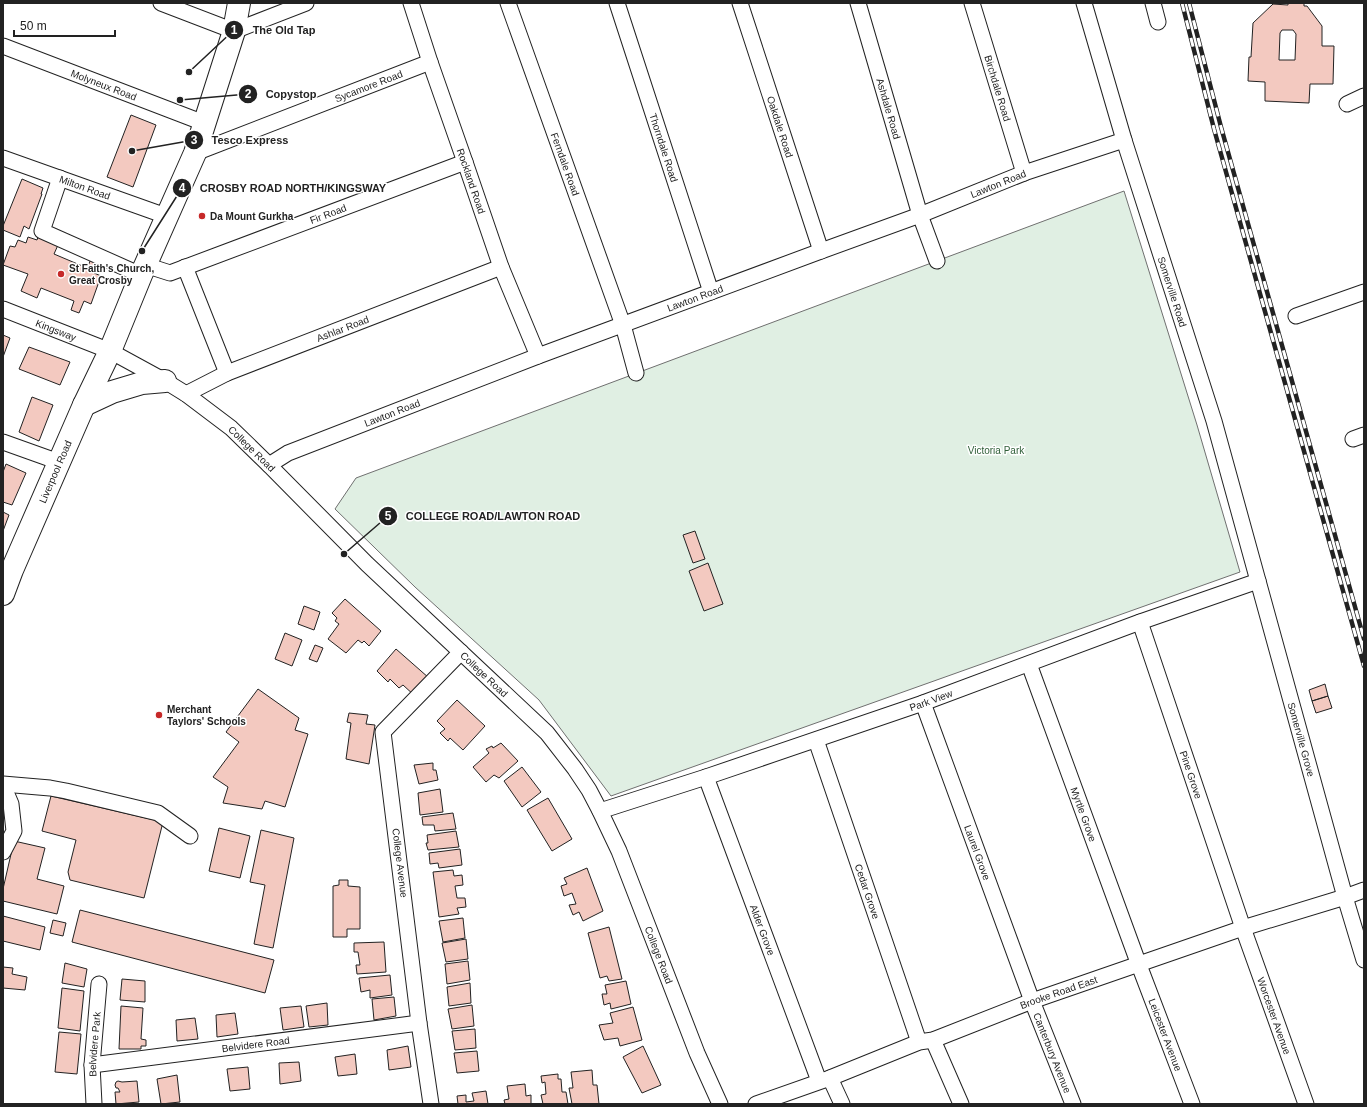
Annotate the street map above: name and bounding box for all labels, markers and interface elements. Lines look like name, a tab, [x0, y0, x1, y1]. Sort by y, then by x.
scale bar	[14, 12, 115, 38]
text: 50 m	[20, 19, 47, 33]
callout: The Old Tap	[224, 19, 323, 42]
text: 1	[231, 23, 238, 37]
text: The Old Tap	[253, 24, 316, 36]
street label: Birchdale Road	[983, 54, 1013, 122]
street label: Molyneux Road	[69, 67, 138, 102]
street label: Sycamore Road	[333, 68, 404, 104]
street label: Ashdale Road	[875, 77, 903, 140]
callout: Copystop	[238, 82, 325, 105]
text: 2	[245, 87, 252, 101]
text: Copystop	[266, 88, 317, 100]
street label: Oakdale Road	[765, 94, 796, 159]
street label: Thorndale Road	[648, 112, 680, 183]
callout: Tesco Express	[184, 128, 297, 151]
street label: Ferndale Road	[549, 131, 582, 197]
text: 3	[191, 133, 198, 147]
text: Tesco Express	[212, 134, 288, 146]
street label: Rockland Road	[455, 147, 488, 215]
street label: Lawton Road	[969, 167, 1027, 200]
street label: Milton Road	[58, 173, 112, 201]
callout: CROSBY ROAD NORTH/KINGSWAY	[172, 176, 394, 199]
text: 4	[179, 181, 186, 195]
text: CROSBY ROAD NORTH/KINGSWAY	[200, 182, 387, 194]
street label: Fir Road	[308, 202, 348, 225]
marker: Da Mount Gurkha	[197, 211, 207, 221]
place label: Da Mount Gurkha	[210, 211, 294, 222]
street label: Somerville Road	[1156, 255, 1189, 328]
place label: St Faith's Church, Great Crosby	[69, 263, 154, 286]
marker: St Faith's Church, Great Crosby	[56, 269, 66, 279]
street label: Lawton Road	[665, 282, 724, 313]
street label: Ashlar Road	[315, 313, 370, 343]
street label: Kingsway	[34, 317, 78, 343]
street label: Lawton Road	[362, 397, 421, 428]
street label: College Road	[226, 423, 278, 474]
street label: Liverpool Road	[36, 439, 73, 505]
park label: Victoria Park	[968, 445, 1025, 456]
callout: COLLEGE ROAD/LAWTON ROAD	[378, 504, 588, 527]
text: 5	[385, 509, 392, 523]
text: COLLEGE ROAD/LAWTON ROAD	[406, 510, 580, 522]
street label: College Road	[458, 649, 510, 699]
street label: Park View	[908, 687, 955, 713]
street label: Somerville Grove	[1286, 701, 1317, 778]
place label: Merchant Taylors' Schools	[167, 704, 246, 727]
marker: Merchant Taylors' Schools	[154, 710, 164, 720]
street label: Pine Grove	[1178, 749, 1205, 800]
street label: Myrtle Grove	[1069, 785, 1099, 843]
street label: Laurel Grove	[963, 823, 993, 882]
street label: College Avenue	[390, 828, 410, 899]
street label: Cedar Grove	[853, 863, 882, 921]
street label: Alder Grove	[748, 903, 777, 957]
street label: College Road	[643, 924, 675, 985]
street label: Brooke Road East	[1018, 973, 1099, 1011]
street label: Worcester Avenue	[1255, 976, 1293, 1056]
street label: Leicester Avenue	[1147, 997, 1184, 1073]
street label: Belvidere Park	[86, 1010, 102, 1077]
street label: Canterbury Avenue	[1032, 1011, 1074, 1095]
street label: Belvidere Road	[221, 1034, 290, 1054]

